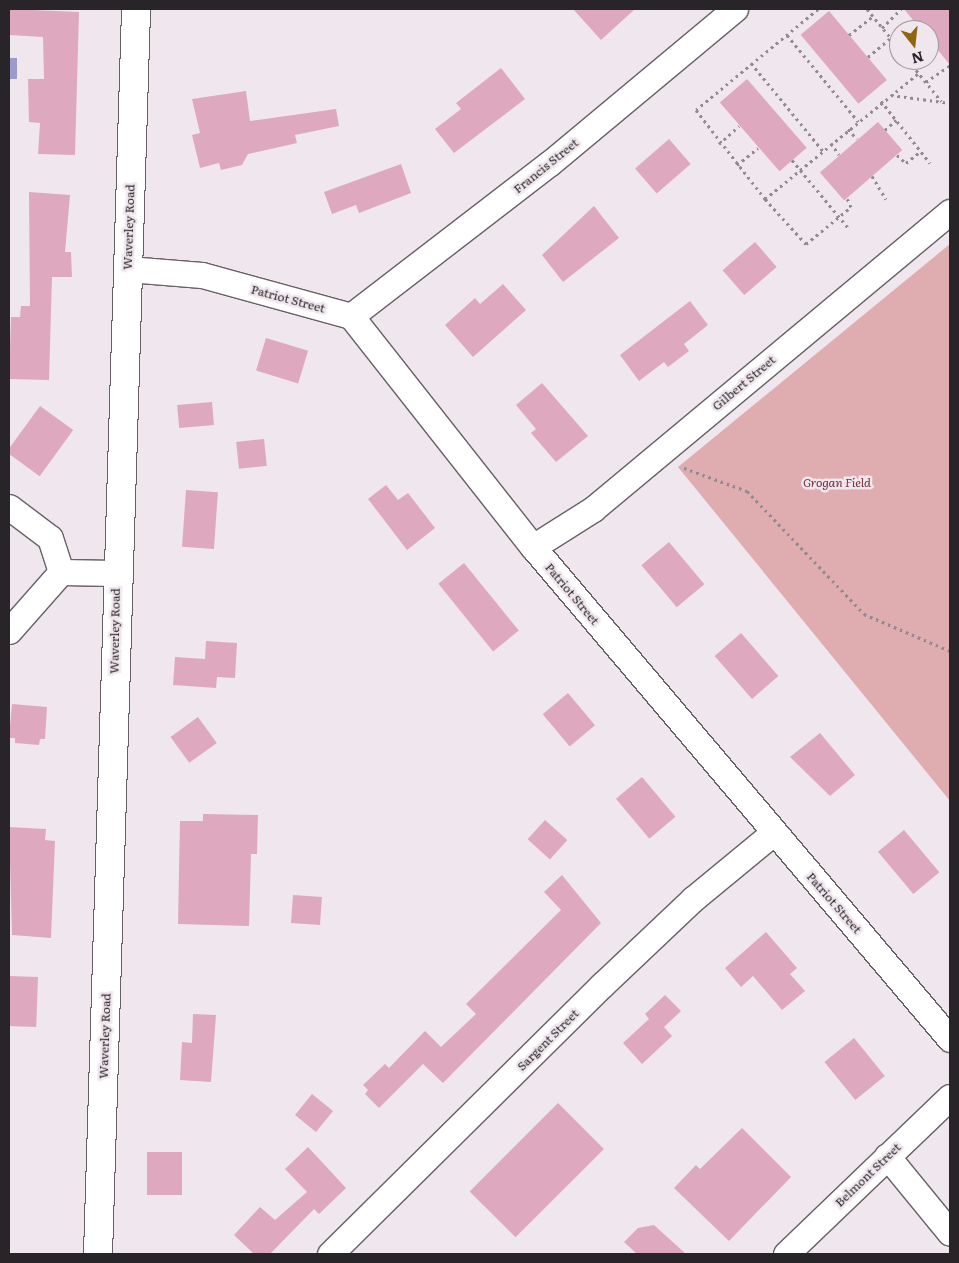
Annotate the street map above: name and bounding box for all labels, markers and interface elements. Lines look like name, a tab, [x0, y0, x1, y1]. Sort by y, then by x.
north arrow	[889, 20, 939, 70]
text: N	[909, 47, 926, 70]
street label: Francis Street	[511, 135, 581, 197]
street label: Waverley Road	[120, 184, 138, 270]
street label: Patriot Street	[249, 282, 327, 316]
street label: Gilbert Street	[710, 353, 778, 413]
park label: Grogan Field	[803, 476, 871, 490]
street label: Patriot Street	[542, 560, 602, 628]
street label: Waverley Road	[107, 588, 123, 674]
street label: Patriot Street	[804, 870, 864, 936]
street label: Waverley Road	[96, 993, 114, 1079]
street label: Sargent Street	[514, 1006, 582, 1074]
street label: Belmont Street	[832, 1140, 904, 1210]

